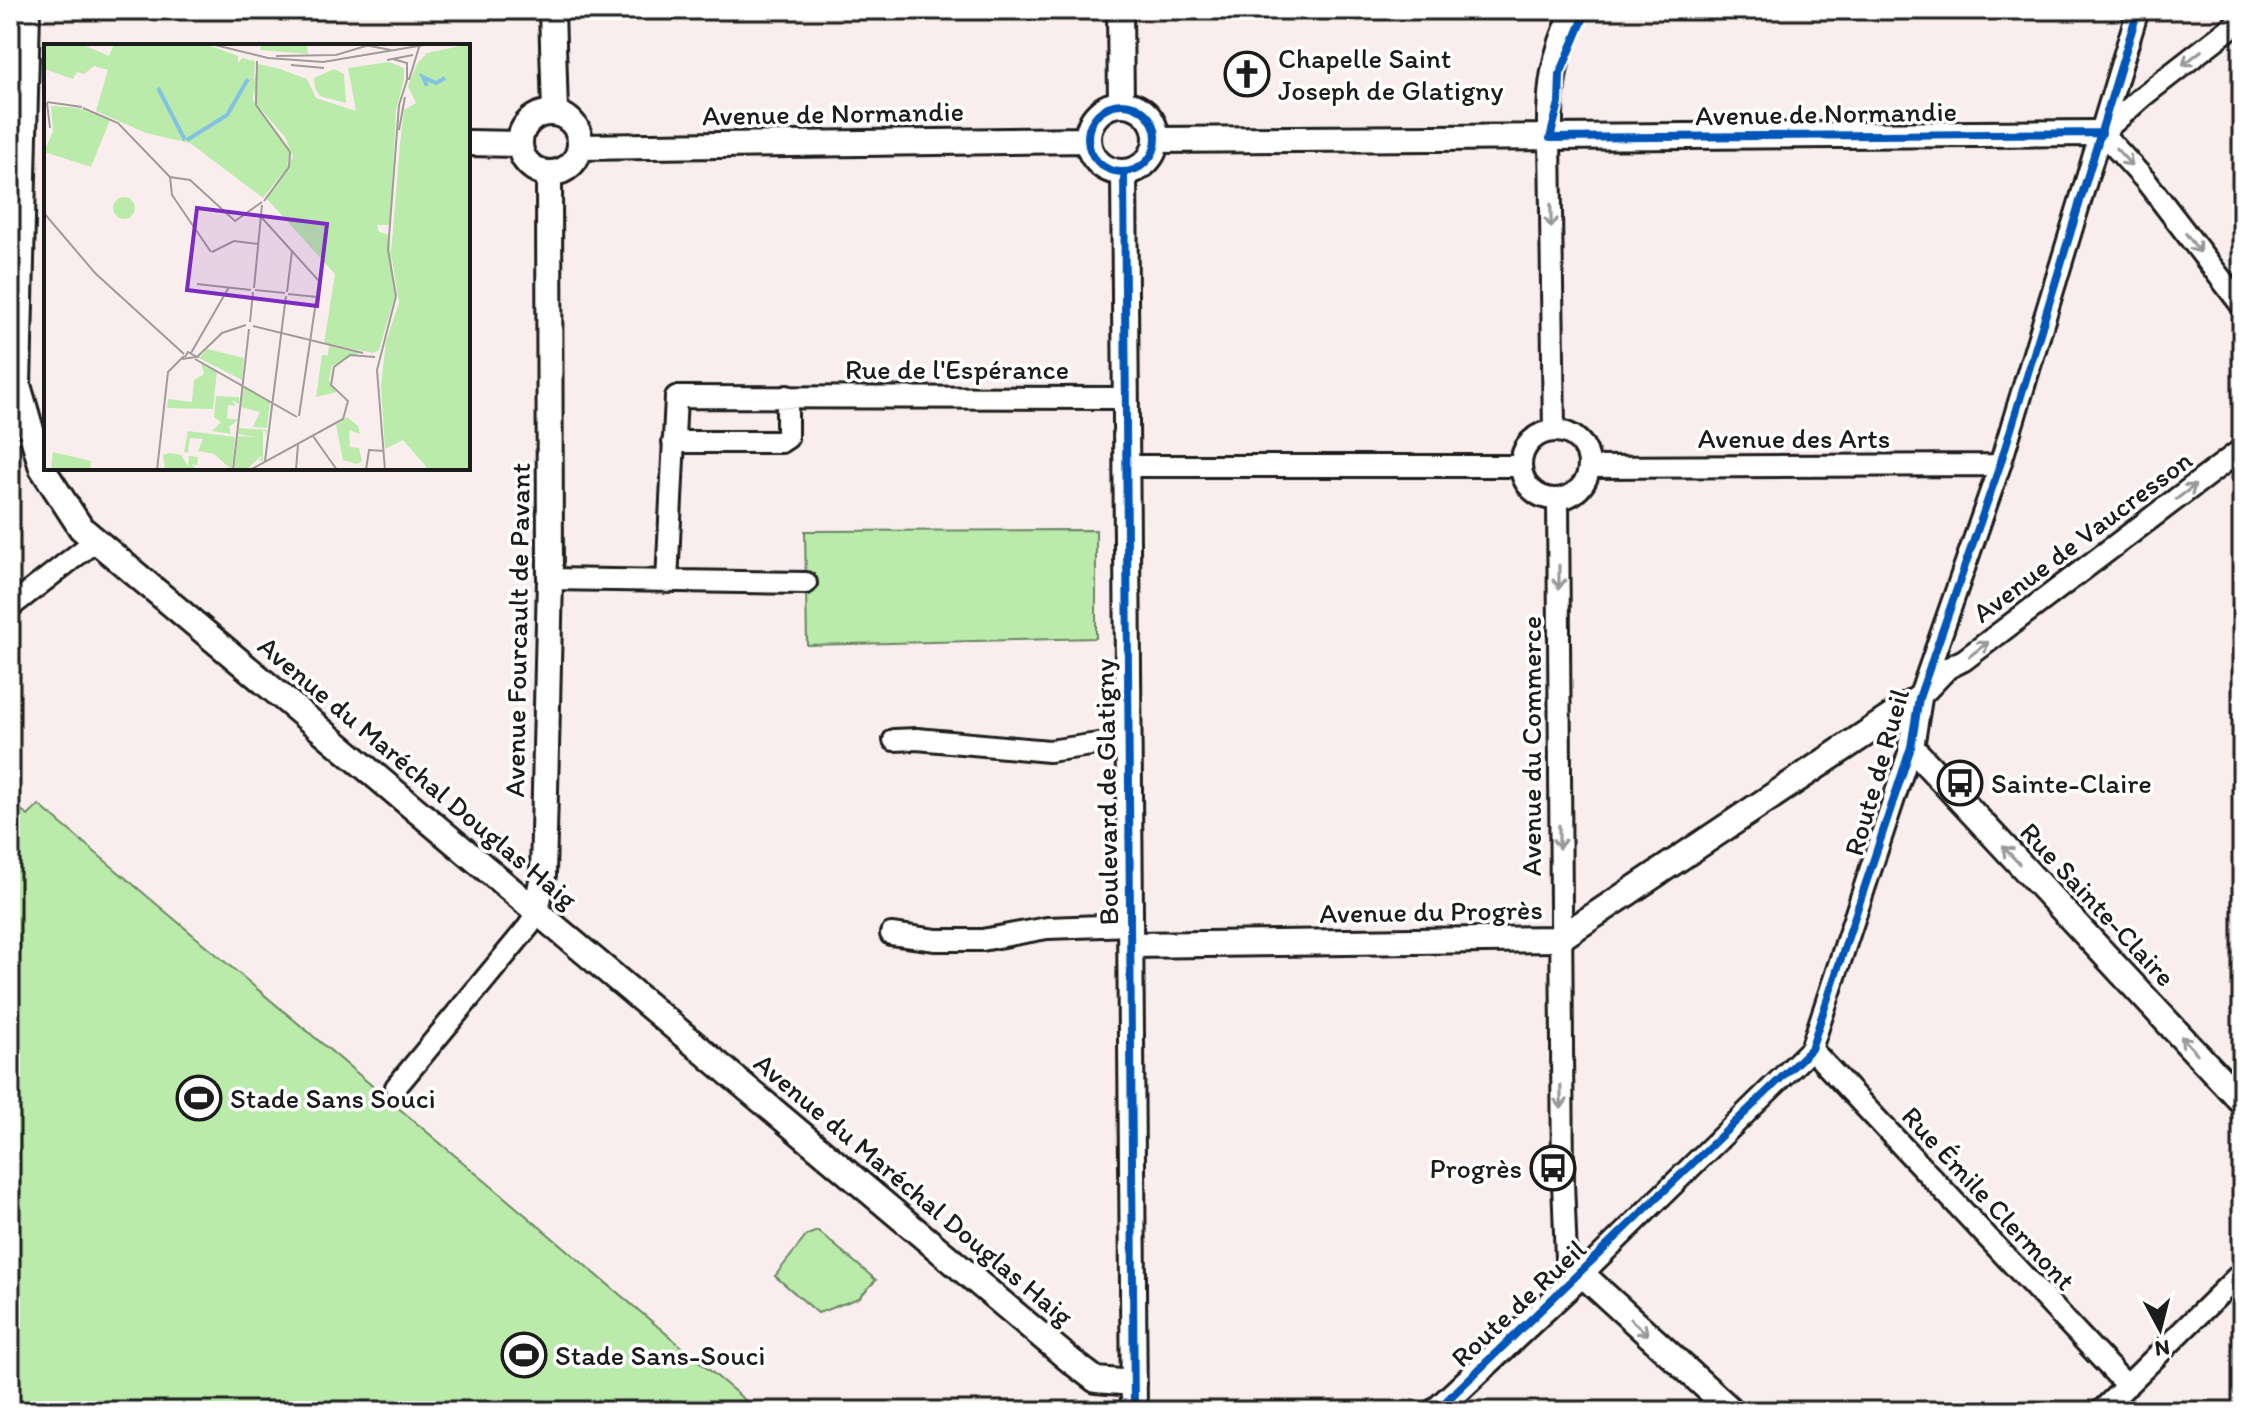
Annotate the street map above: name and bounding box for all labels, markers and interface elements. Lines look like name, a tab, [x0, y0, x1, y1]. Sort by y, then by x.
place label: Chapelle Saint Joseph de Glatigny	[1278, 41, 1504, 107]
inset map	[44, 44, 470, 470]
one-way arrow	[2182, 49, 2203, 66]
church icon: Chapelle Saint Joseph de Glatigny	[1223, 50, 1271, 98]
street label: Avenue de Normandie	[702, 94, 964, 132]
street label: Avenue de Normandie	[1695, 94, 1957, 132]
one-way arrow	[2115, 146, 2133, 166]
one-way arrow	[1543, 202, 1559, 229]
one-way arrow	[2185, 232, 2202, 253]
street label: Rue de l'Espérance	[845, 352, 1069, 386]
street label: Avenue des Arts	[1698, 421, 1890, 455]
street label: Avenue de Vaucresson	[1966, 442, 2198, 630]
street label: Avenue Fourcault de Pavant	[497, 462, 537, 798]
one-way arrow	[2175, 483, 2196, 500]
one-way arrow	[1551, 563, 1567, 590]
street label: Avenue du Commerce	[1514, 616, 1548, 876]
street label: Avenue du Maréchal Douglas Haig	[251, 628, 585, 916]
one-way arrow	[1968, 640, 1989, 657]
street label: Boulevard de Glatigny	[1087, 658, 1125, 926]
street label: Route de Rueil	[1836, 685, 1916, 859]
bus stop icon: Sainte-Claire	[1936, 759, 1984, 807]
place label: Sainte-Claire	[1991, 766, 2152, 800]
street label: Rue Sainte-Claire	[2013, 815, 2183, 993]
one-way arrow	[1551, 823, 1567, 850]
one-way arrow	[2002, 845, 2021, 865]
street label: Avenue du Progrès	[1319, 892, 1543, 930]
one-way arrow	[2179, 1035, 2198, 1055]
street label: Avenue du Maréchal Douglas Haig	[747, 1045, 1081, 1333]
sports icon: Stade Sans Souci	[175, 1074, 223, 1122]
place label: Stade Sans Souci	[230, 1081, 436, 1115]
one-way arrow	[1553, 1083, 1569, 1110]
street label: Rue Émile Clermont	[1895, 1099, 2083, 1297]
bus stop icon: Progrès	[1529, 1144, 1577, 1192]
place label: Progrès	[1429, 1151, 1522, 1185]
street label: Route de Rueil	[1443, 1232, 1593, 1374]
north arrow	[2120, 1289, 2200, 1369]
one-way arrow	[1629, 1318, 1649, 1336]
sports icon: Stade Sans-Souci	[500, 1331, 548, 1379]
text: N	[2153, 1334, 2171, 1363]
place label: Stade Sans-Souci	[555, 1338, 765, 1372]

